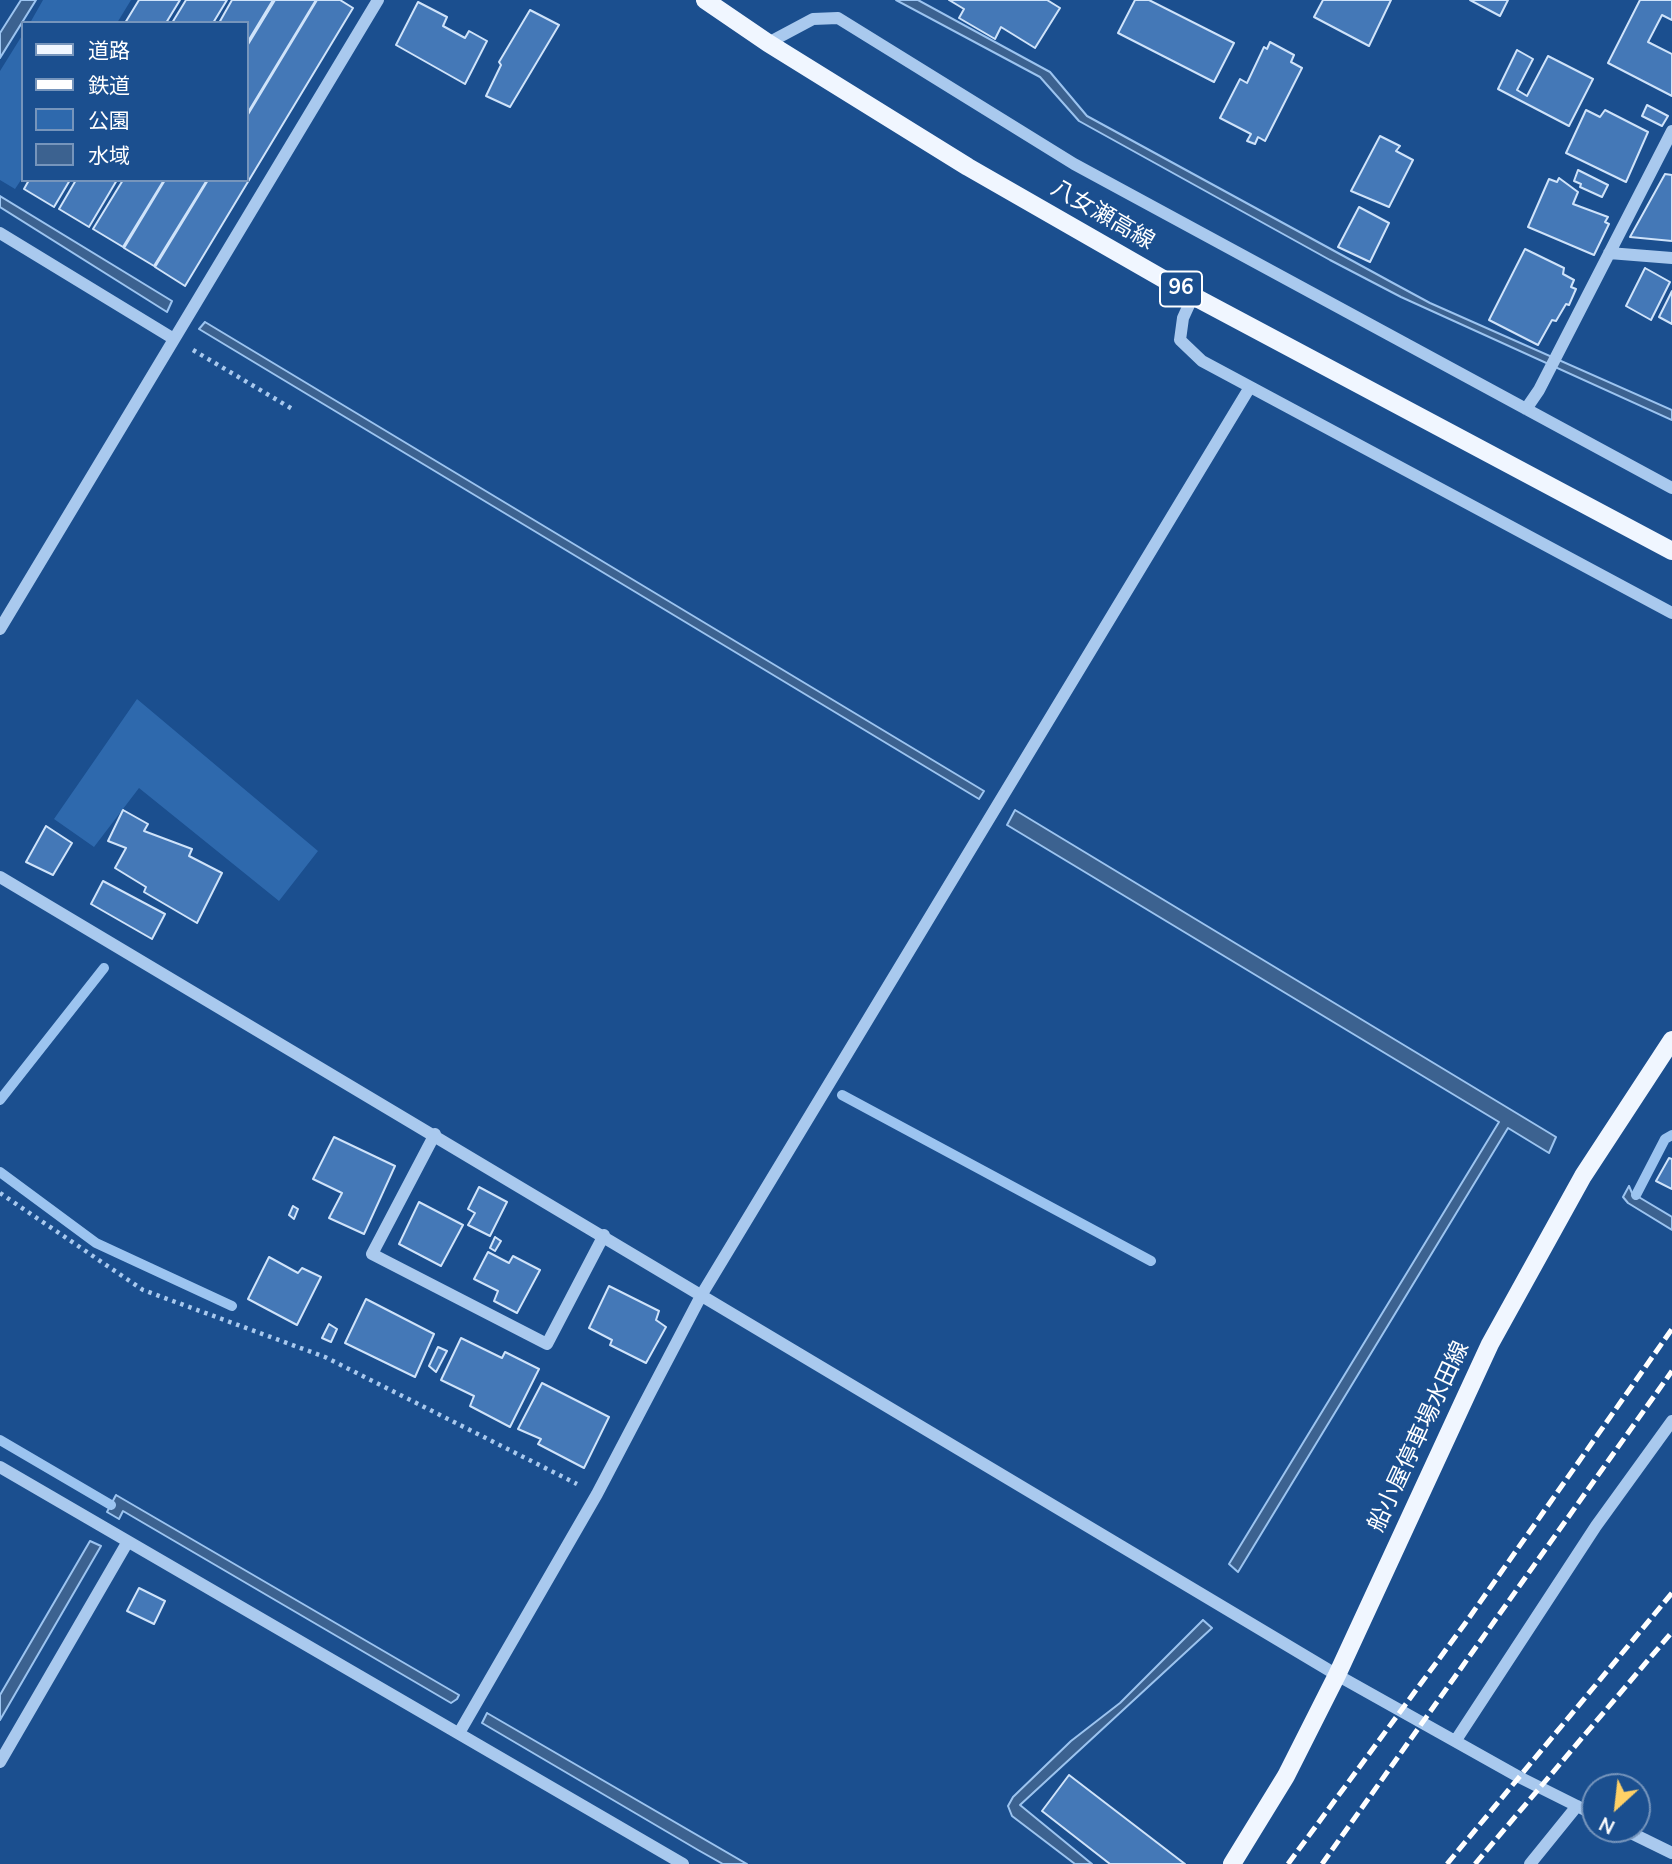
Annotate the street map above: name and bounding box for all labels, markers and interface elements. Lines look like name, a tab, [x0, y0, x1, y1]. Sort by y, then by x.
legend	[21, 21, 248, 182]
text: 道路	[88, 37, 130, 65]
text: 鉄道	[88, 72, 130, 100]
text: 公園	[88, 107, 130, 135]
text: 水域	[88, 142, 130, 170]
street label: 八女瀬高線	[1045, 175, 1159, 257]
road number: 96	[1160, 272, 1202, 306]
street label: 船小屋停車場水田線	[1364, 1337, 1476, 1537]
north arrow	[1581, 1773, 1651, 1843]
text: N	[1595, 1810, 1620, 1840]

